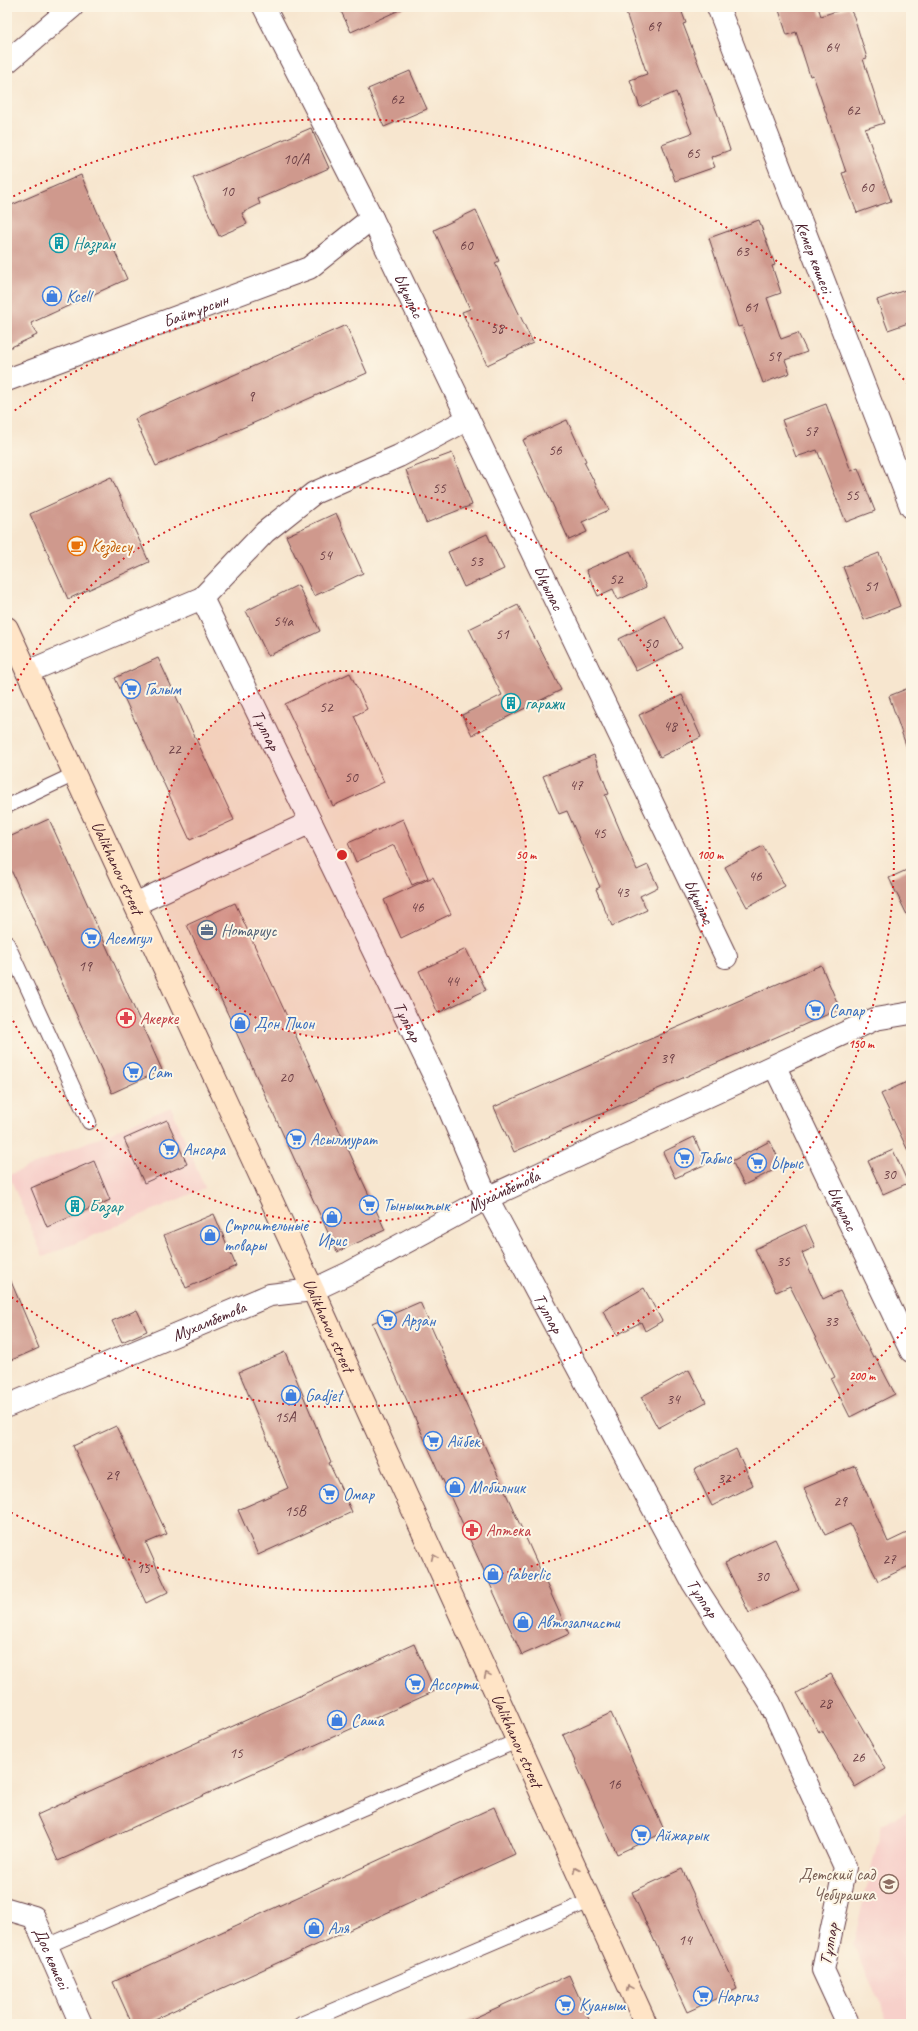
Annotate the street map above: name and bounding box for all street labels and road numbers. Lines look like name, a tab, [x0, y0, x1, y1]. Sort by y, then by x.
street label: Кемер көшесі	[791, 218, 839, 298]
street label: Ықылас	[390, 270, 429, 322]
street label: Байтұрсын	[160, 288, 232, 332]
street label: Ықылас	[530, 562, 569, 614]
street label: Тұлпар	[248, 707, 286, 755]
street label: Ualikhanov street	[87, 818, 149, 920]
street label: Ықылас	[680, 876, 719, 928]
street label: Тұлпар	[389, 998, 427, 1047]
street label: Мухамбетова	[463, 1164, 544, 1218]
street label: Ықылас	[823, 1183, 863, 1235]
street label: Ualikhanov street	[299, 1275, 360, 1377]
street label: Тұлпар	[529, 1290, 569, 1338]
street label: Мухамбетова	[169, 1296, 250, 1346]
street label: Тұлпар	[682, 1575, 724, 1623]
street label: Ualikhanov street	[487, 1690, 549, 1793]
street label: Тұлпар	[815, 1920, 844, 1967]
street label: Дос көшесі	[29, 1924, 76, 1994]

